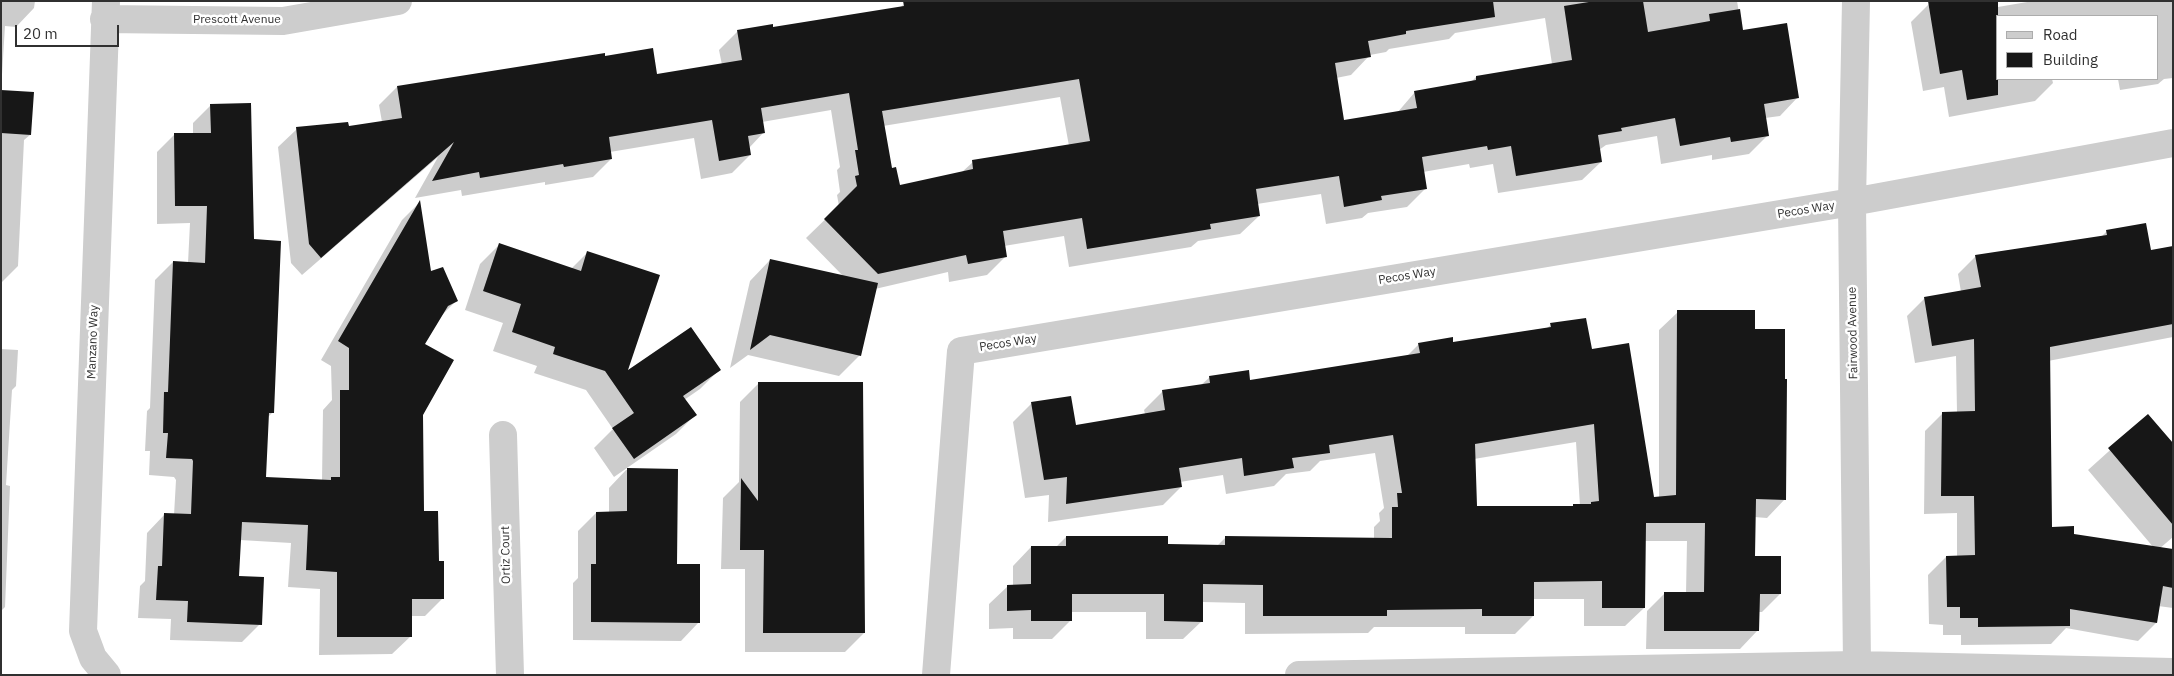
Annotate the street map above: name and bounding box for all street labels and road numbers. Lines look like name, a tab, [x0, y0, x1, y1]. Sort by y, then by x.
street label: Prescott Avenue	[193, 13, 281, 27]
street label: Pecos Way	[1776, 198, 1836, 222]
street label: Pecos Way	[1377, 264, 1437, 288]
street label: Fairwood Avenue	[1845, 287, 1861, 379]
street label: Manzano Way	[85, 305, 101, 379]
street label: Pecos Way	[978, 331, 1038, 355]
street label: Ortiz Court	[498, 526, 514, 584]

